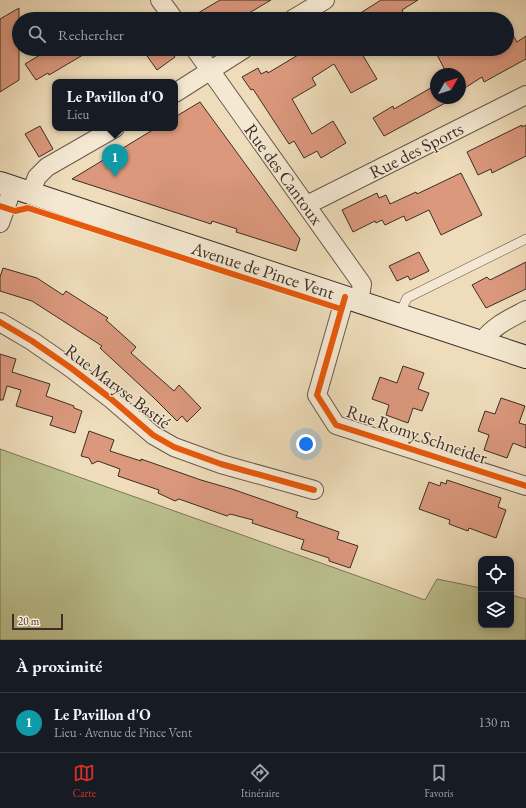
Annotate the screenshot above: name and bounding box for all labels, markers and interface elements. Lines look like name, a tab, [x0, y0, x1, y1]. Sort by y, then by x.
search box	[12, 12, 514, 56]
icon: search	[26, 23, 48, 45]
text: Rechercher	[58, 25, 124, 44]
north arrow	[430, 68, 466, 104]
popup	[52, 79, 178, 131]
text: Le Pavillon d'O	[67, 87, 163, 106]
text: Lieu	[67, 106, 89, 123]
street label: Rue des Sports	[365, 116, 467, 184]
street label: Rue des Cantoux	[240, 119, 329, 229]
pin: 1	[102, 144, 128, 177]
street label: Avenue de Pince Vent	[188, 236, 338, 304]
street label: Rue Maryse Bastié	[60, 339, 176, 433]
street label: Rue Romy Schneider	[344, 399, 490, 469]
your location	[296, 434, 316, 454]
map controls	[478, 556, 514, 628]
button: locate	[478, 556, 514, 592]
button: layers	[478, 592, 514, 628]
scale bar	[12, 612, 63, 631]
text: 20 m	[18, 614, 39, 628]
text: À proximité	[16, 655, 102, 677]
text: Le Pavillon d'O	[54, 705, 151, 724]
text: 1	[26, 714, 32, 731]
text: 130 m	[479, 714, 510, 731]
text: Lieu · Avenue de Pince Vent	[54, 724, 192, 741]
tab: Carte	[72, 762, 96, 800]
tab: Itinéraire	[241, 762, 279, 800]
tab: Favoris	[424, 762, 454, 800]

